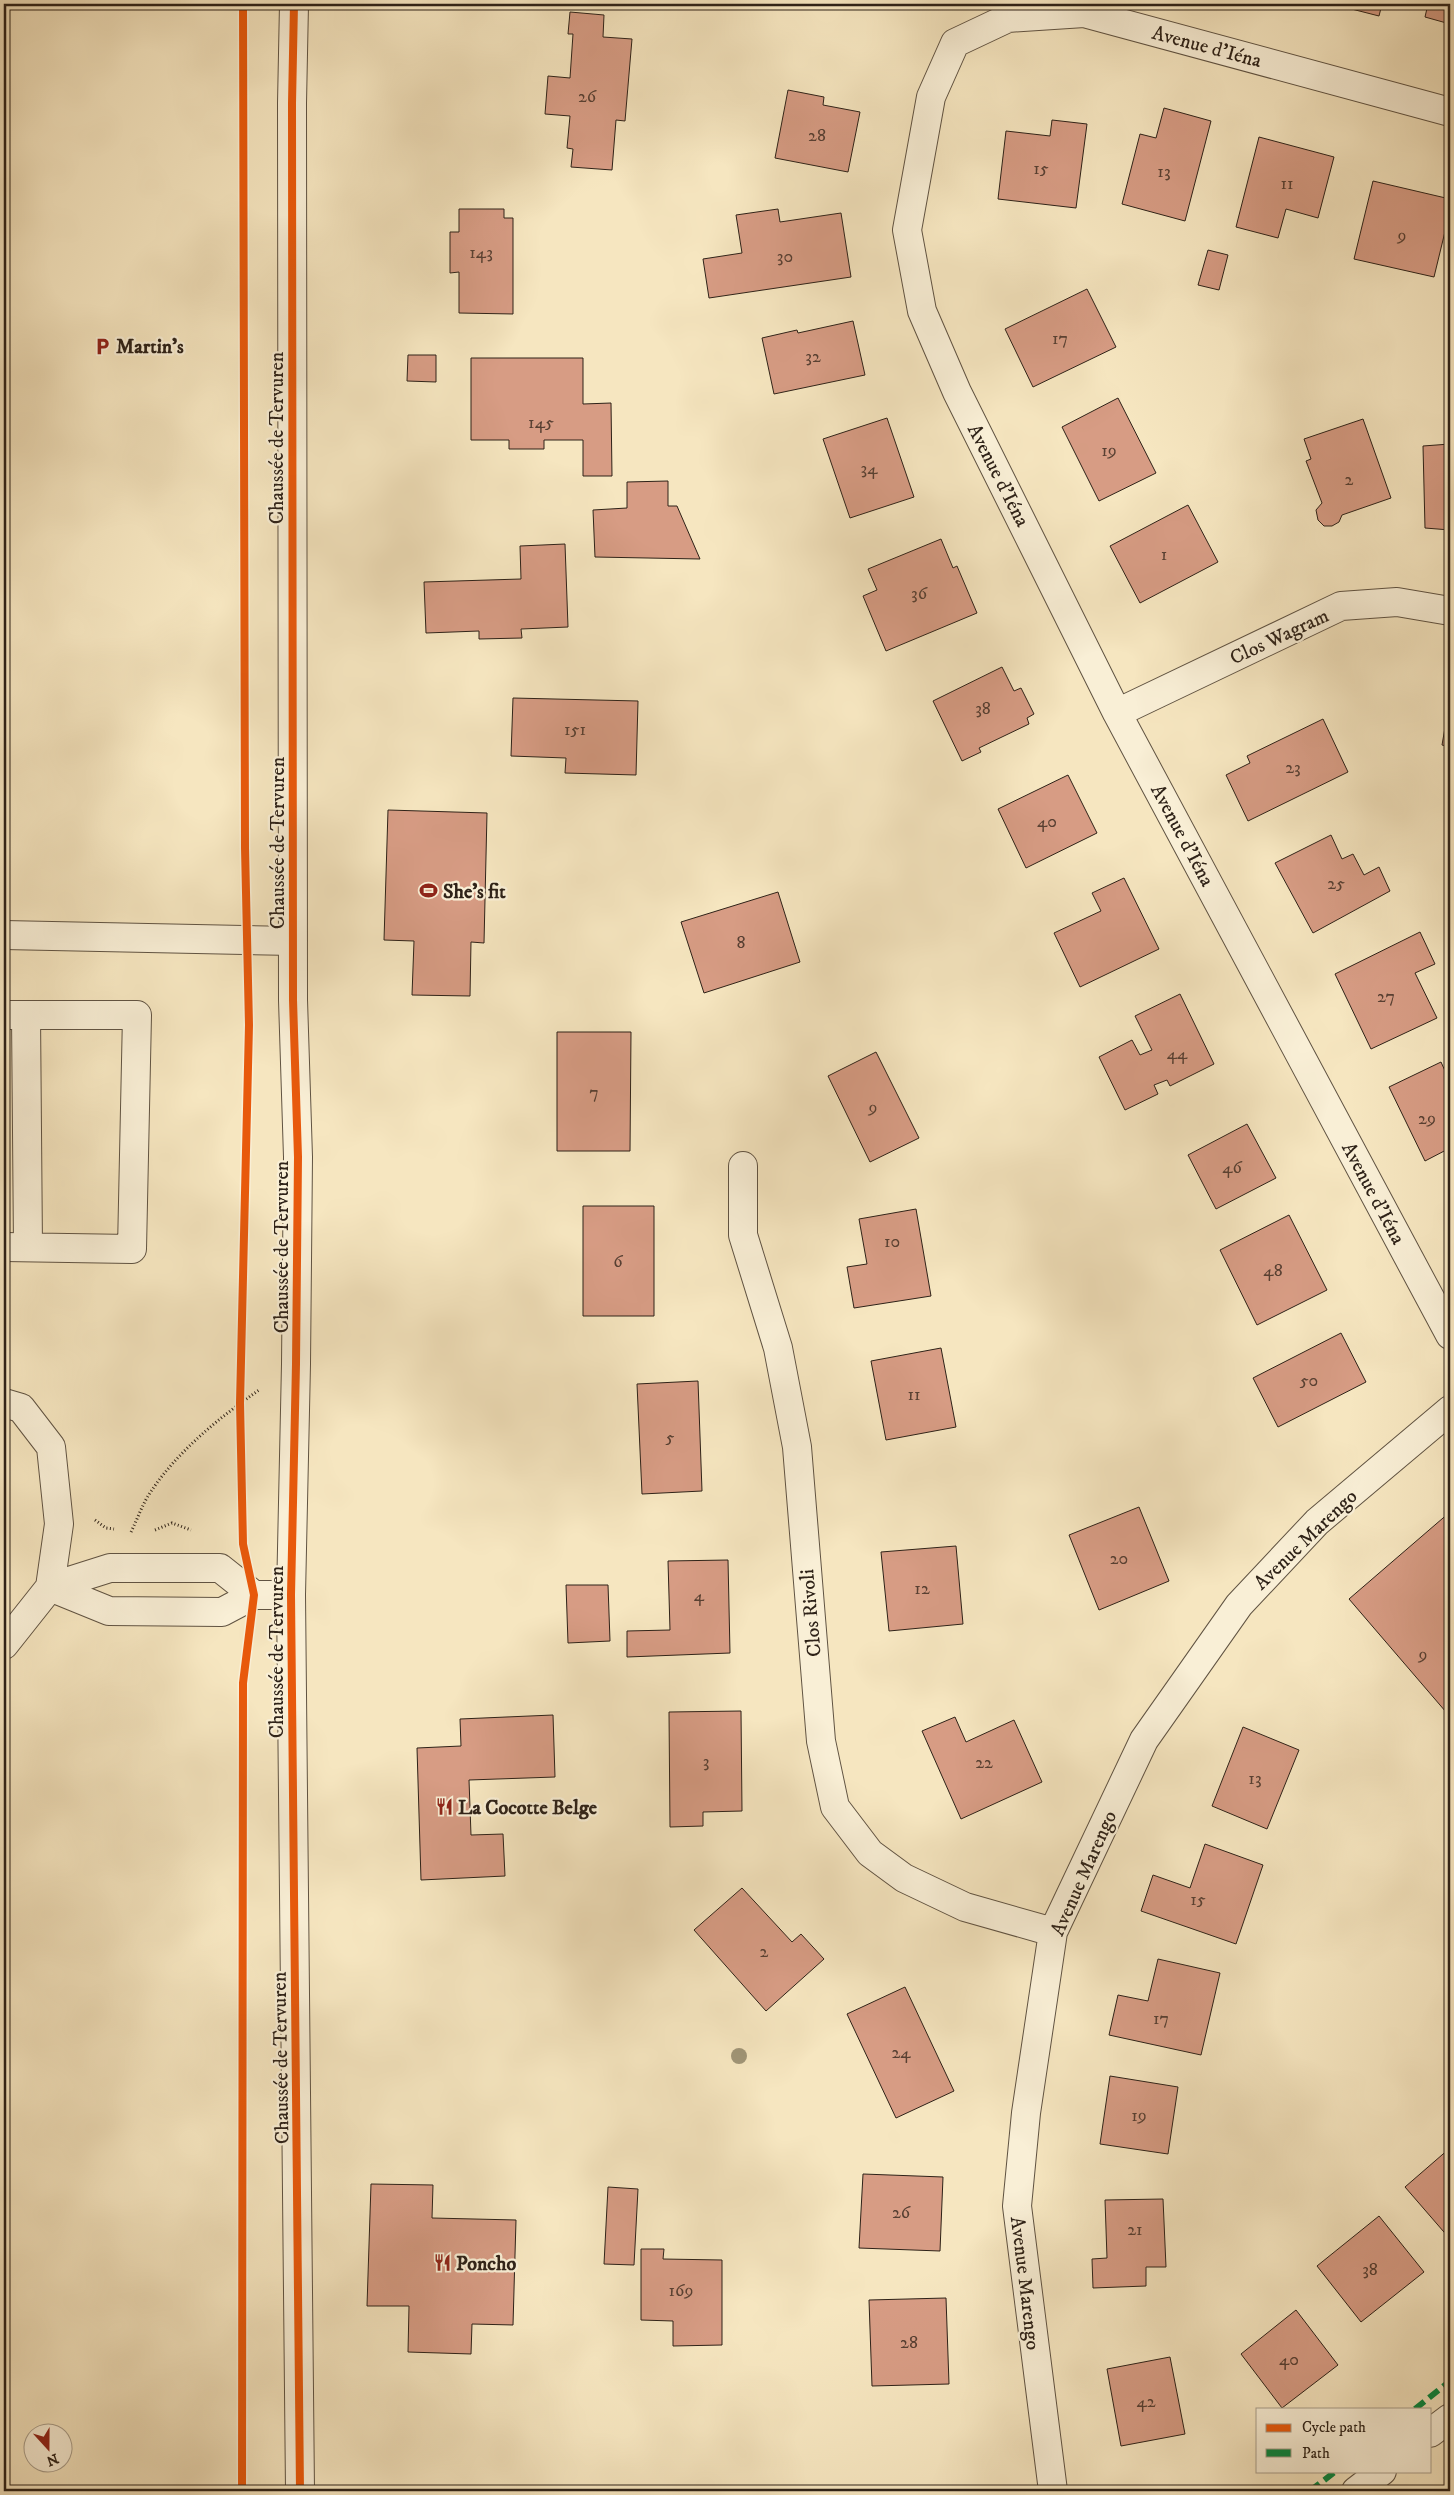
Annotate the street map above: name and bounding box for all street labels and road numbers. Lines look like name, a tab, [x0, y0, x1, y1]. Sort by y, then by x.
street label: Avenue d'Iéna	[1149, 21, 1265, 74]
street label: Chaussée de Tervuren	[265, 351, 290, 524]
street label: Avenue d'Iéna	[961, 420, 1035, 532]
street label: Clos Wagram	[1226, 604, 1333, 671]
street label: Chaussée de Tervuren	[266, 756, 291, 929]
street label: Avenue d'Iéna	[1144, 780, 1219, 892]
street label: Avenue d'Iéna	[1335, 1138, 1410, 1250]
street label: Chaussée de Tervuren	[270, 1160, 295, 1333]
street label: Avenue Marengo	[1249, 1484, 1363, 1596]
street label: Chaussée de Tervuren	[265, 1565, 290, 1738]
street label: Clos Rivoli	[795, 1568, 828, 1658]
street label: Avenue Marengo	[1046, 1807, 1123, 1940]
street label: Chaussée de Tervuren	[267, 1971, 296, 2144]
street label: Avenue Marengo	[1004, 2215, 1045, 2351]

